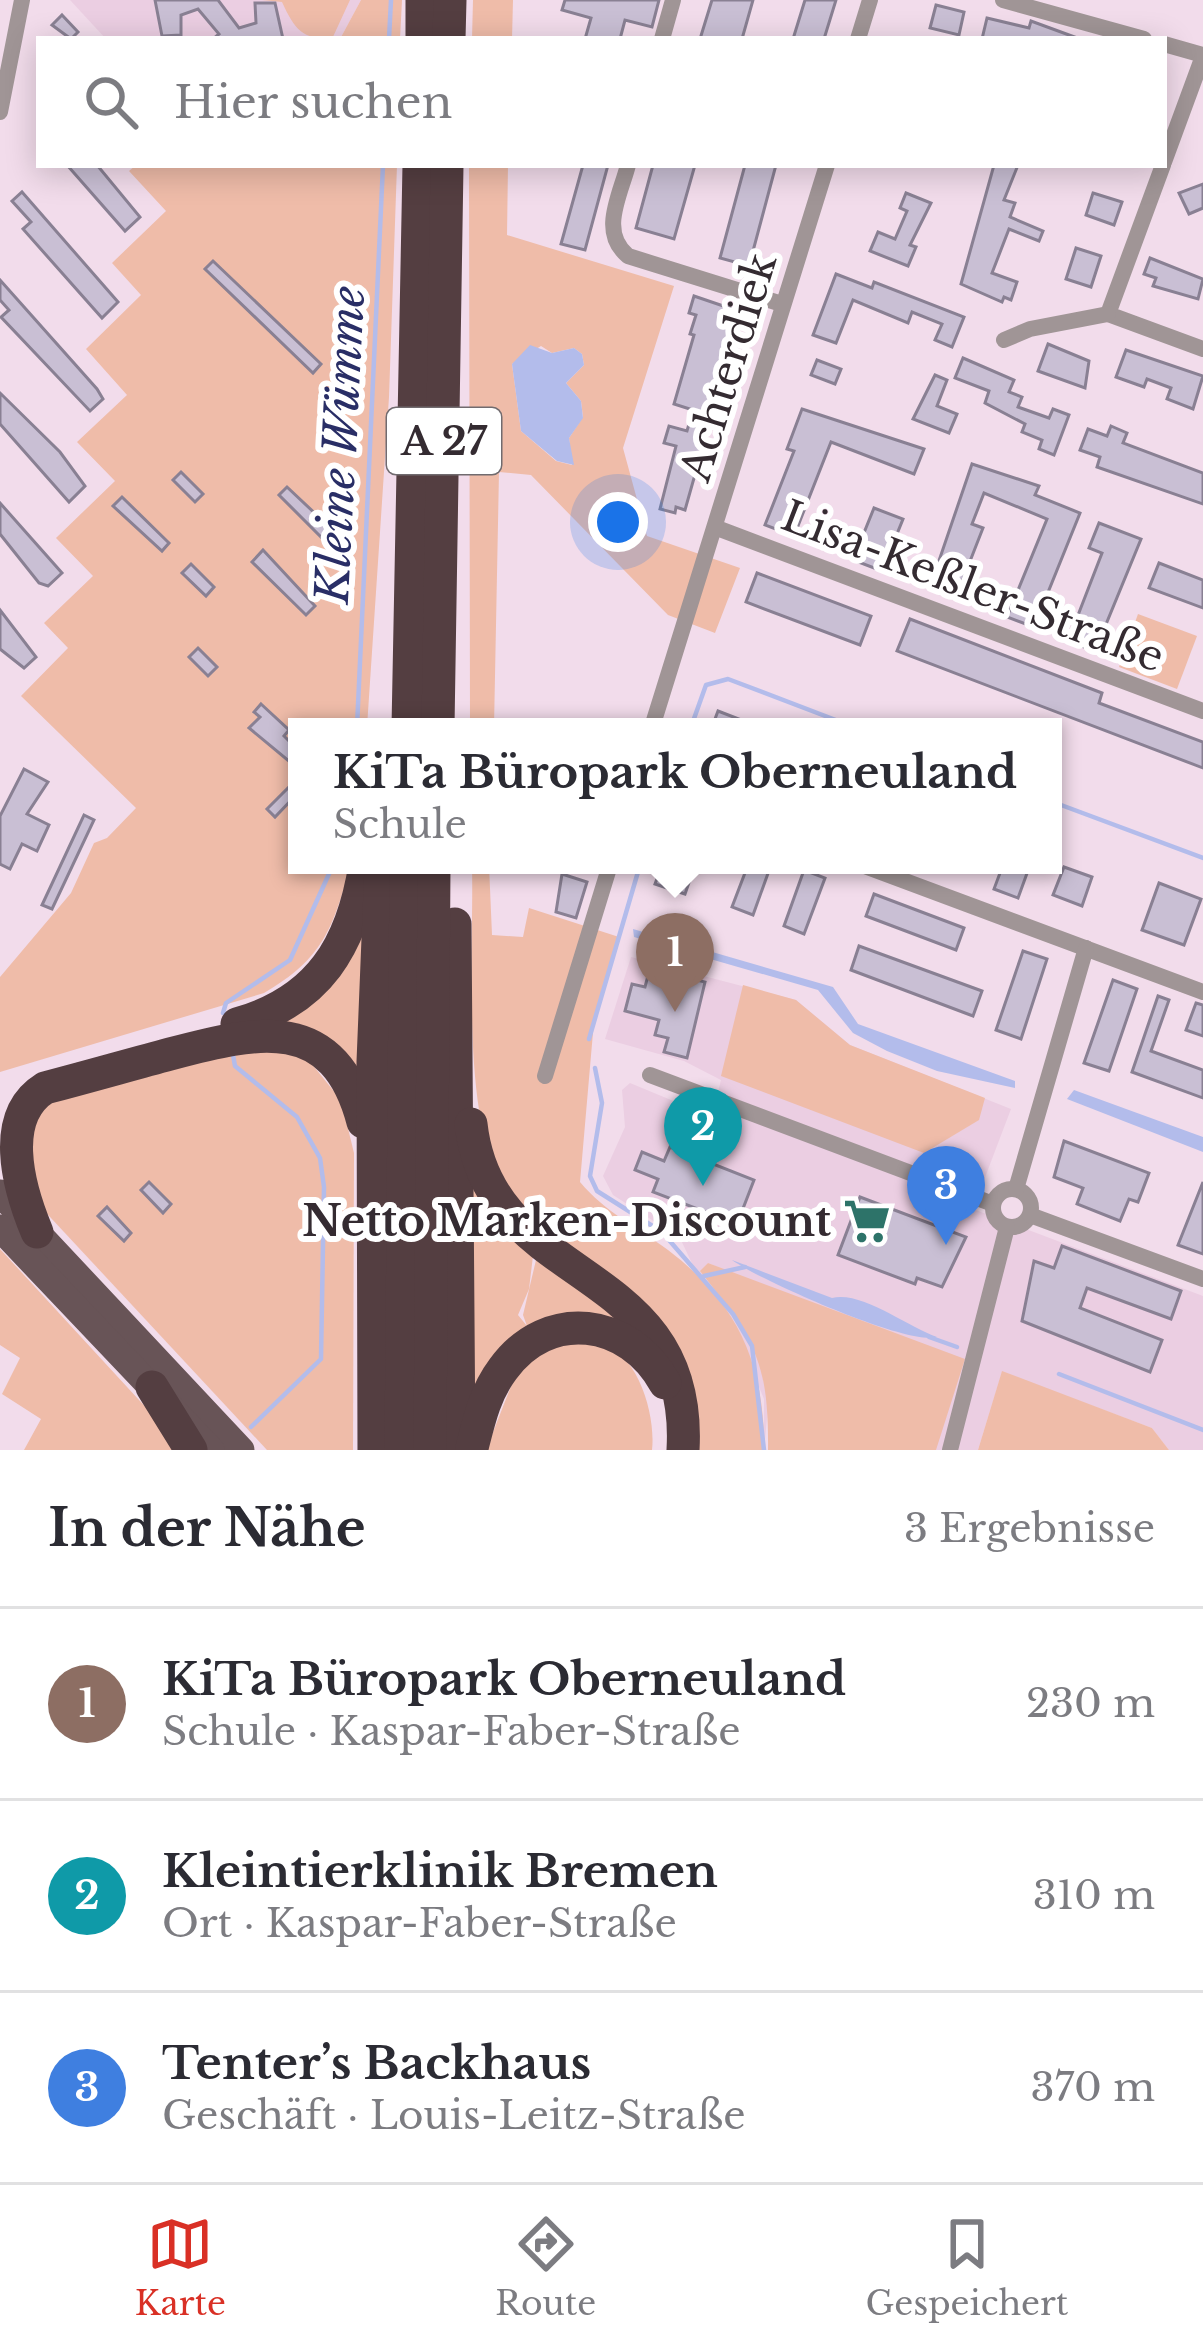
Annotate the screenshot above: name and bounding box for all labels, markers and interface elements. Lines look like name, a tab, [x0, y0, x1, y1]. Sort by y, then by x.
search box	[36, 36, 1167, 168]
icon: search	[78, 69, 144, 135]
text: Hier suchen	[174, 74, 452, 130]
street label: Achterdiek	[668, 247, 787, 488]
water label: Kleine Wümme	[304, 285, 376, 606]
road number: A 27	[387, 408, 501, 474]
street label: Lisa-Keßler-Straße	[774, 489, 1172, 683]
your location	[588, 492, 648, 552]
popup	[288, 718, 1062, 874]
text: KiTa Büropark Oberneuland	[333, 744, 1017, 800]
text: Schule	[333, 800, 467, 849]
pin: 1	[636, 913, 714, 1012]
pin: 2	[664, 1087, 742, 1186]
pin: 3	[907, 1146, 985, 1245]
place label: Netto Marken-Discount	[302, 1195, 831, 1247]
supermarket icon: Netto Marken-Discount	[842, 1196, 892, 1246]
text: In der Nähe	[48, 1497, 366, 1560]
text: 3 Ergebnisse	[904, 1504, 1155, 1553]
text: KiTa Büropark Oberneuland	[162, 1651, 846, 1707]
text: 1	[78, 1679, 96, 1728]
text: 230 m	[1026, 1679, 1155, 1728]
text: Schule · Kaspar-Faber-Straße	[162, 1707, 741, 1756]
text: Kleintierklinik Bremen	[162, 1843, 718, 1899]
text: 2	[74, 1871, 100, 1920]
text: 310 m	[1033, 1871, 1155, 1920]
text: Ort · Kaspar-Faber-Straße	[162, 1899, 677, 1948]
text: Tenter’s Backhaus	[162, 2035, 591, 2091]
text: 3	[75, 2063, 99, 2112]
text: 370 m	[1031, 2063, 1155, 2112]
text: Geschäft · Louis-Leitz-Straße	[162, 2091, 746, 2140]
tab: Karte	[135, 2211, 226, 2324]
tab: Route	[495, 2211, 596, 2324]
tab: Gespeichert	[866, 2211, 1068, 2324]

